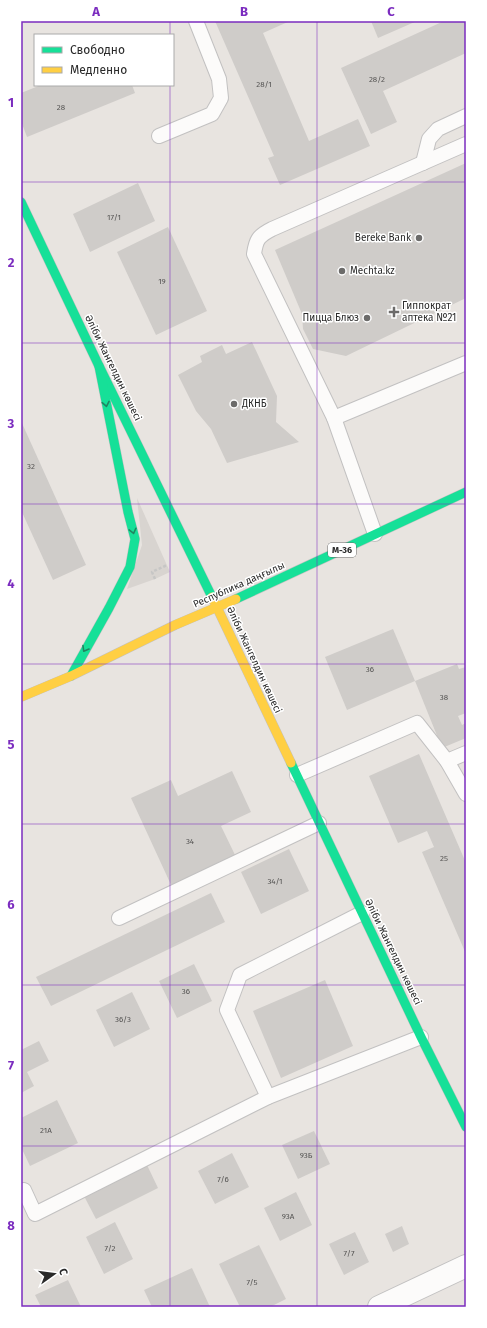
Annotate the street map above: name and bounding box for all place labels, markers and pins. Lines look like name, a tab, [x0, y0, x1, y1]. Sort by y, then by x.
place label: Bereke Bank	[355, 232, 412, 244]
marker: Bereke Bank	[414, 233, 424, 243]
place label: Mechta.kz	[350, 265, 395, 277]
marker: Mechta.kz	[337, 266, 347, 276]
place label: Гиппократ аптека №21	[402, 300, 456, 324]
marker: Гиппократ аптека №21	[389, 307, 399, 317]
place label: Пицца Блюз	[302, 312, 359, 324]
marker: Пицца Блюз	[362, 313, 372, 323]
place label: ДКНБ	[241, 398, 267, 410]
marker: ДКНБ	[229, 399, 239, 409]

